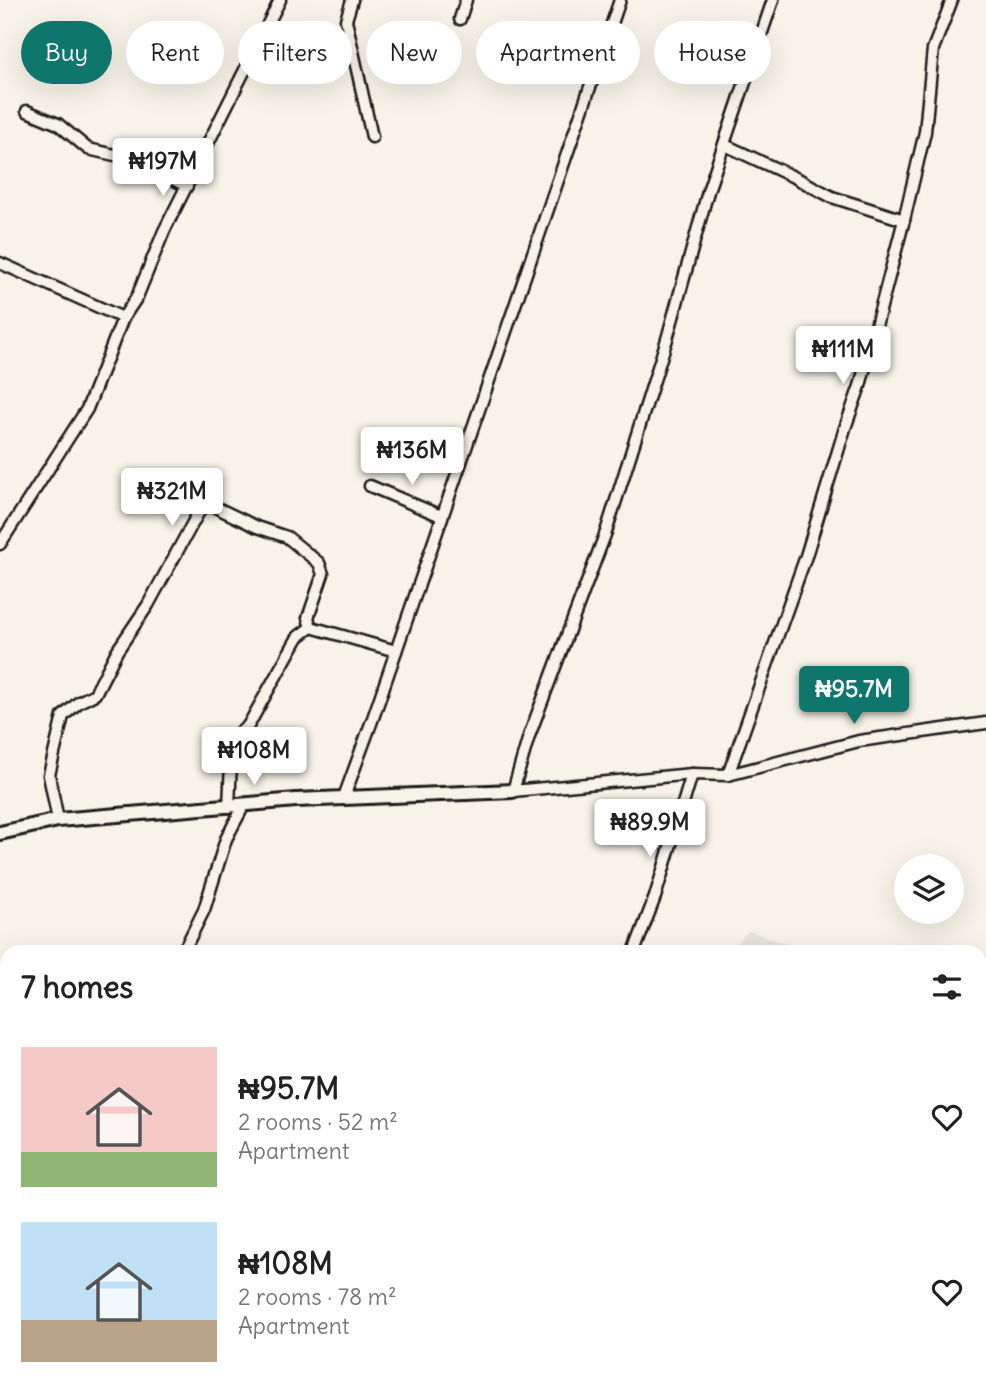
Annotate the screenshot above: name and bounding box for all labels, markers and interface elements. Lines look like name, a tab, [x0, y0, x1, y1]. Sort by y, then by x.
chip: Buy	[21, 21, 112, 84]
chip: Rent	[126, 21, 224, 84]
chip: Filters	[238, 21, 352, 84]
chip: New	[366, 21, 462, 84]
chip: Apartment	[476, 21, 640, 84]
chip: House	[654, 21, 771, 84]
pin: ₦197M	[114, 138, 212, 198]
text: ₦197M	[129, 146, 197, 175]
pin: ₦111M	[794, 326, 892, 386]
text: ₦111M	[812, 334, 874, 363]
pin: ₦136M	[363, 428, 461, 487]
text: ₦136M	[377, 435, 447, 464]
pin: ₦321M	[123, 468, 221, 528]
text: ₦321M	[137, 476, 207, 505]
pin: ₦95.7M	[797, 666, 911, 726]
text: ₦95.7M	[815, 674, 893, 703]
pin: ₦108M	[205, 728, 303, 787]
text: ₦108M	[218, 735, 290, 764]
pin: ₦89.9M	[593, 800, 707, 859]
text: ₦89.9M	[610, 807, 690, 836]
map controls	[894, 854, 964, 924]
button: layers	[894, 854, 964, 924]
text: 7 homes	[21, 968, 133, 1006]
icon: filters	[928, 968, 966, 1006]
text: ₦95.7M	[238, 1069, 339, 1107]
icon: home	[77, 1075, 161, 1159]
icon: heart	[928, 1098, 966, 1136]
text: 2 rooms · 52 m²	[238, 1107, 398, 1136]
text: Apartment	[238, 1136, 350, 1165]
text: ₦108M	[238, 1244, 333, 1282]
icon: home	[77, 1250, 161, 1334]
icon: heart	[928, 1273, 966, 1311]
text: 2 rooms · 78 m²	[238, 1282, 397, 1311]
text: Apartment	[238, 1311, 350, 1340]

